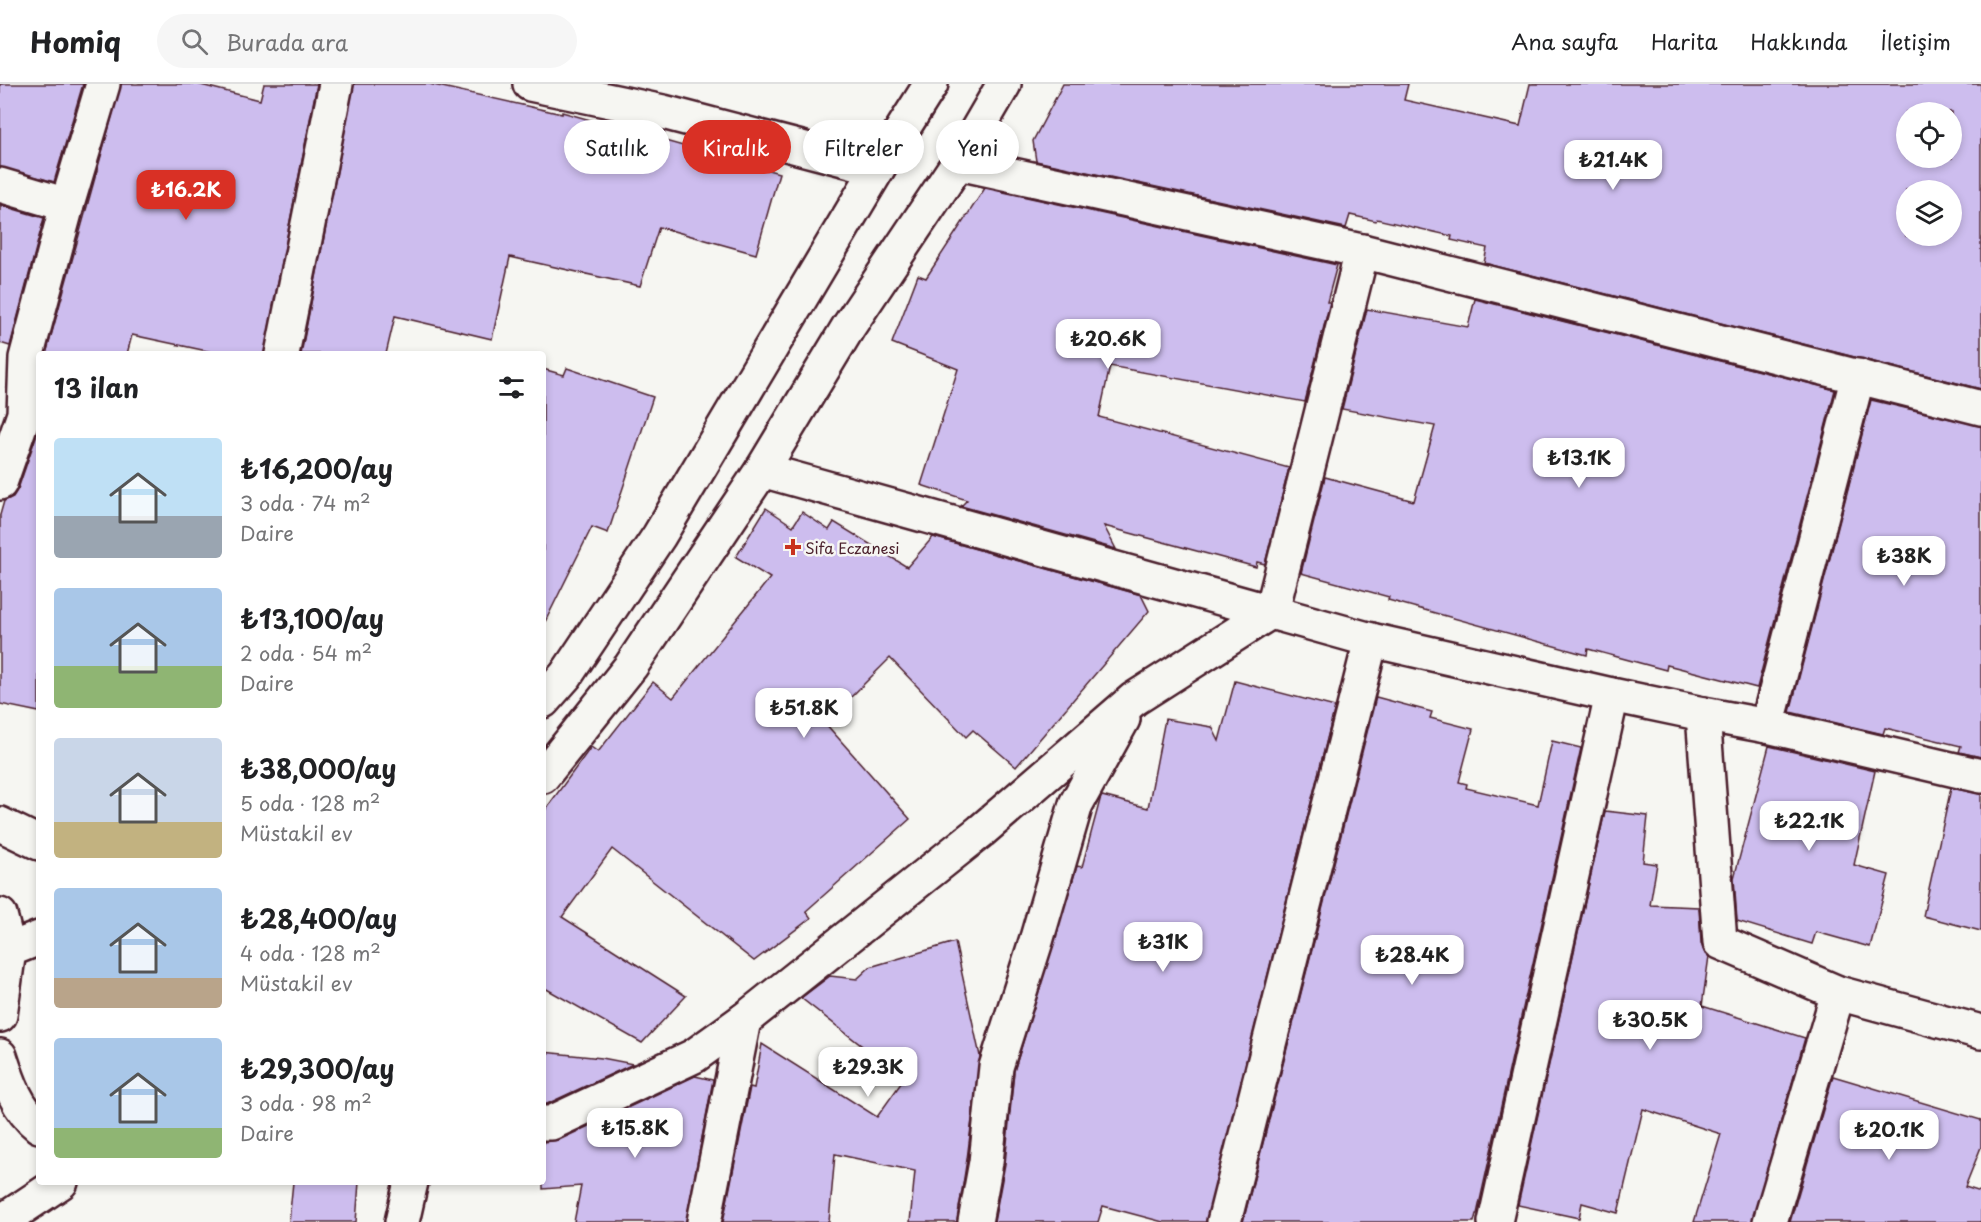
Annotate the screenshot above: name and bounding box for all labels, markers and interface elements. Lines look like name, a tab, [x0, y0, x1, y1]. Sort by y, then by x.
search box	[157, 14, 577, 68]
text: Homiq	[30, 20, 121, 63]
icon: search	[178, 25, 211, 58]
text: Burada ara	[226, 25, 348, 58]
text: Ana sayfa	[1511, 25, 1618, 57]
text: Harita	[1651, 25, 1718, 57]
text: Hakkında	[1751, 25, 1847, 57]
text: İletişim	[1880, 25, 1951, 57]
map controls	[1896, 102, 1962, 246]
button: locate	[1896, 102, 1962, 168]
chip: Satılık	[564, 120, 670, 174]
chip: Kiralık	[682, 120, 791, 174]
chip: Filtreler	[803, 120, 924, 174]
chip: Yeni	[936, 120, 1019, 174]
pin: ₺21.4K	[1564, 140, 1662, 191]
text: ₺21.4K	[1578, 144, 1648, 174]
pin: ₺16.2K	[137, 170, 235, 221]
text: ₺16.2K	[151, 174, 221, 204]
button: layers	[1896, 180, 1962, 246]
pin: ₺20.6K	[1059, 319, 1157, 370]
text: ₺20.6K	[1070, 323, 1146, 353]
text: 13 ilan	[54, 368, 139, 407]
icon: filters	[495, 371, 528, 404]
pin: ₺13.1K	[1530, 438, 1628, 489]
text: ₺13.1K	[1547, 442, 1611, 472]
text: ₺16,200/ay	[240, 449, 393, 488]
icon: home	[102, 462, 174, 534]
text: 3 oda · 74 m²	[240, 488, 371, 518]
text: Daire	[240, 518, 294, 548]
place label: Sifa Eczanesi	[805, 536, 900, 559]
pin: ₺38K	[1868, 536, 1940, 587]
marker: Sifa Eczanesi	[786, 540, 800, 554]
text: ₺38K	[1876, 540, 1932, 570]
text: ₺13,100/ay	[240, 599, 384, 638]
icon: home	[102, 612, 174, 684]
text: 2 oda · 54 m²	[240, 638, 372, 668]
text: Daire	[240, 668, 294, 698]
pin: ₺51.8K	[755, 688, 853, 739]
text: ₺51.8K	[769, 692, 839, 722]
text: ₺38,000/ay	[240, 749, 397, 788]
icon: home	[102, 762, 174, 834]
text: 5 oda · 128 m²	[240, 788, 380, 818]
pin: ₺22.1K	[1760, 801, 1858, 852]
text: ₺22.1K	[1774, 805, 1844, 835]
text: Müstakil ev	[240, 818, 352, 848]
text: ₺28,400/ay	[240, 899, 397, 938]
icon: home	[102, 912, 174, 984]
pin: ₺31K	[1127, 922, 1199, 973]
text: ₺31K	[1138, 926, 1188, 956]
pin: ₺28.4K	[1363, 935, 1461, 986]
text: 4 oda · 128 m²	[240, 938, 381, 968]
text: ₺28.4K	[1375, 939, 1449, 969]
text: Müstakil ev	[240, 968, 352, 998]
pin: ₺30.5K	[1601, 1000, 1699, 1051]
text: ₺30.5K	[1612, 1004, 1688, 1034]
pin: ₺29.3K	[819, 1047, 917, 1098]
text: ₺29,300/ay	[240, 1049, 394, 1088]
text: ₺29.3K	[832, 1051, 904, 1081]
icon: home	[102, 1062, 174, 1134]
text: 3 oda · 98 m²	[240, 1088, 372, 1118]
pin: ₺15.8K	[586, 1108, 684, 1159]
pin: ₺20.1K	[1840, 1110, 1938, 1161]
text: ₺15.8K	[601, 1112, 669, 1142]
text: ₺20.1K	[1854, 1114, 1924, 1144]
text: Daire	[240, 1118, 294, 1148]

